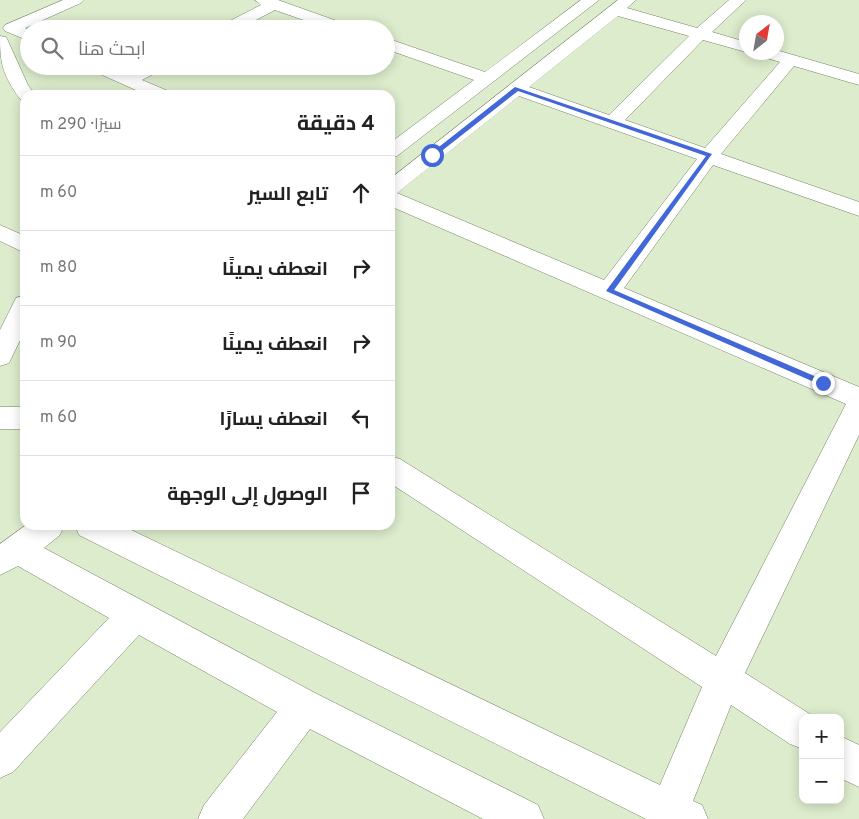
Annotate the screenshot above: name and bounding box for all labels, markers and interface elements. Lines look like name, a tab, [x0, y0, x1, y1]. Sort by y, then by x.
north arrow	[739, 15, 784, 60]
search box	[20, 20, 395, 75]
icon: search	[38, 34, 66, 62]
text: ابحث هنا	[78, 38, 146, 62]
text: 4 دقيقة	[297, 111, 375, 138]
text: سيرًا · 290 m	[40, 115, 121, 135]
route start	[421, 144, 444, 167]
icon: ahead	[347, 179, 375, 207]
text: 60 m	[40, 183, 77, 203]
text: تابع السير	[248, 183, 328, 207]
icon: right	[347, 254, 375, 282]
text: 80 m	[40, 258, 77, 278]
text: انعطف يمينًا	[222, 258, 328, 282]
icon: right	[347, 329, 375, 357]
text: 90 m	[40, 333, 77, 353]
text: انعطف يمينًا	[222, 333, 328, 357]
route end	[812, 372, 835, 395]
icon: left	[347, 404, 375, 432]
text: 60 m	[40, 408, 77, 428]
text: انعطف يسارًا	[220, 408, 328, 432]
icon: arrive	[347, 479, 375, 507]
text: الوصول إلى الوجهة	[167, 483, 328, 507]
map controls	[799, 714, 844, 804]
button: +	[799, 714, 844, 759]
button: −	[799, 759, 844, 804]

